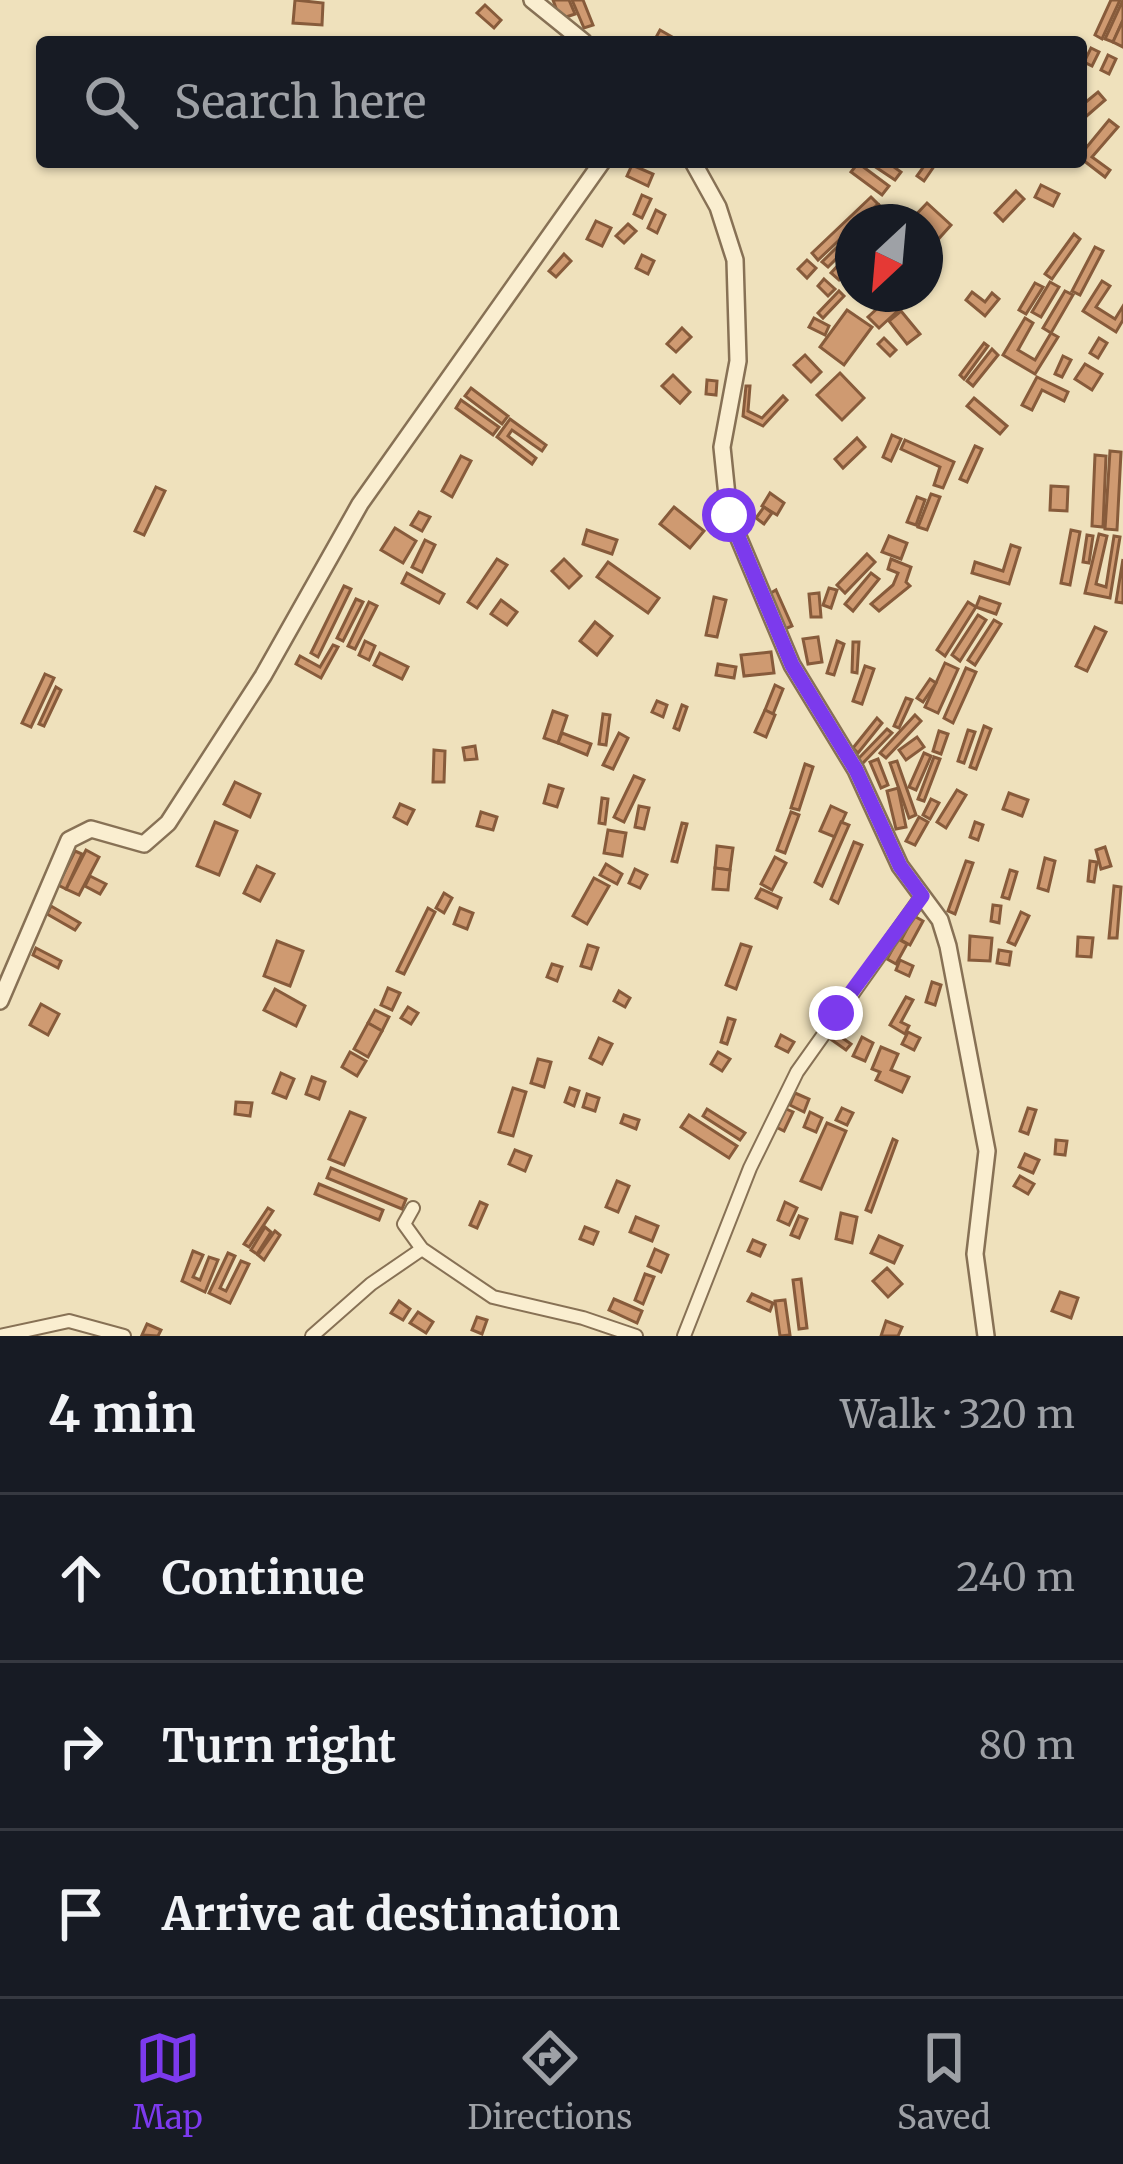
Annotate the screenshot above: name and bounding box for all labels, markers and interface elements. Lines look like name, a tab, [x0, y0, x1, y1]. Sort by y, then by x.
search box	[36, 36, 1087, 168]
icon: search	[78, 69, 144, 135]
text: Search here	[174, 74, 426, 130]
north arrow	[835, 204, 943, 312]
route start	[702, 488, 756, 542]
route end	[809, 986, 863, 1040]
text: 4 min	[48, 1382, 196, 1446]
text: Walk · 320 m	[840, 1390, 1075, 1439]
icon: ahead	[48, 1545, 114, 1611]
text: Continue	[162, 1550, 364, 1606]
text: 240 m	[956, 1553, 1075, 1602]
icon: right	[48, 1713, 114, 1779]
text: Turn right	[162, 1718, 396, 1774]
text: 80 m	[979, 1721, 1075, 1770]
icon: arrive	[48, 1881, 114, 1947]
text: Arrive at destination	[162, 1886, 620, 1942]
tab: Map	[132, 2025, 203, 2138]
tab: Directions	[467, 2025, 632, 2138]
tab: Saved	[897, 2025, 991, 2138]

